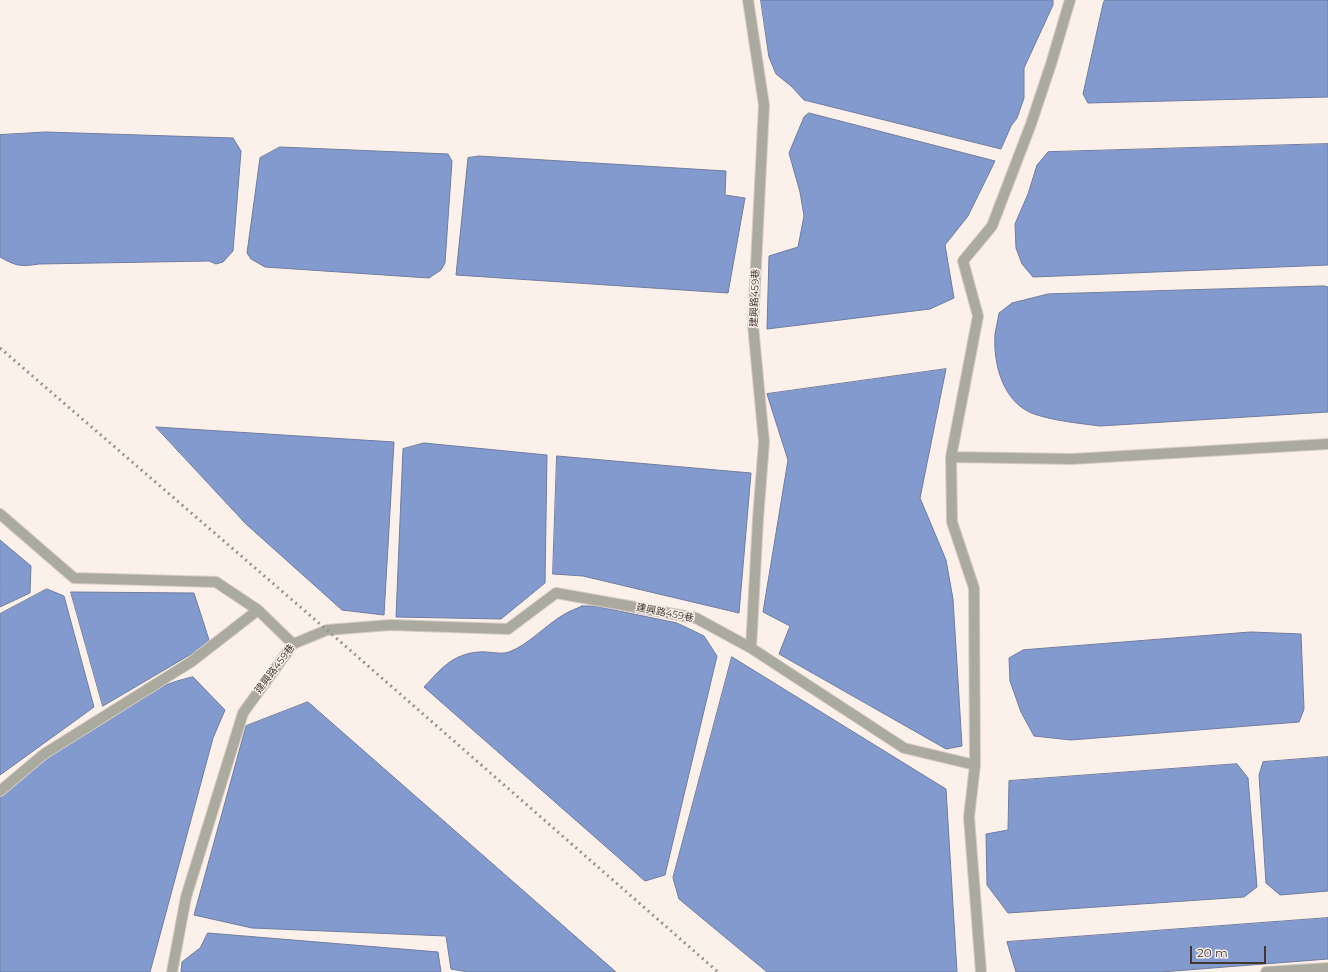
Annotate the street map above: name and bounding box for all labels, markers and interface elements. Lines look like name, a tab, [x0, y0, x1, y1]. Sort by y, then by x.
street label: 建興路459巷	[748, 269, 762, 327]
street label: 建興路459巷	[635, 602, 695, 624]
street label: 建興路459巷	[253, 642, 297, 696]
scale bar	[1192, 938, 1268, 964]
text: 20 m	[1197, 945, 1228, 960]

